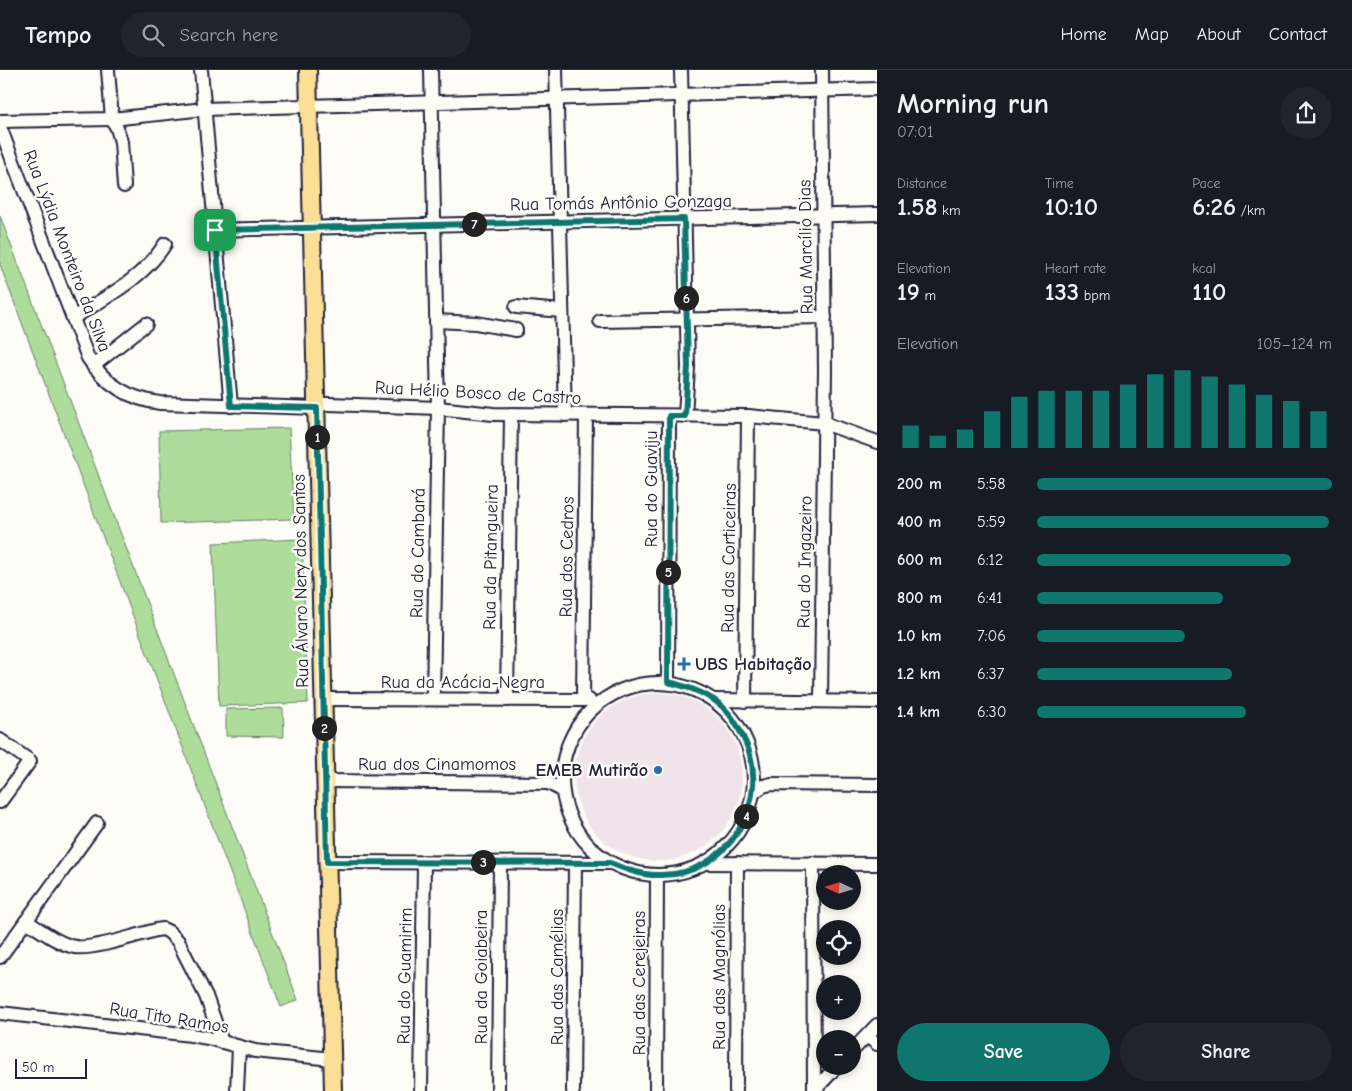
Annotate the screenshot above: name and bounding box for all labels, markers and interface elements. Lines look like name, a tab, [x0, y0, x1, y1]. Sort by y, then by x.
search box	[121, 12, 471, 57]
text: Tempo	[25, 21, 91, 49]
icon: search	[139, 21, 167, 49]
text: Search here	[179, 24, 278, 46]
text: Home	[1060, 24, 1107, 45]
text: Map	[1135, 24, 1169, 45]
text: About	[1197, 24, 1241, 45]
text: Contact	[1269, 24, 1327, 45]
button: share	[1280, 87, 1332, 139]
text: Morning run	[897, 88, 1049, 120]
text: 07:01	[897, 123, 933, 141]
street label: Rua Lýdia Monteiro da Silva	[19, 147, 115, 355]
text: Distance	[897, 175, 947, 192]
text: Time	[1045, 175, 1074, 192]
text: Pace	[1192, 175, 1221, 192]
street label: Rua Marcílio Dias	[794, 179, 818, 315]
street label: Rua Tomás Antônio Gonzaga	[510, 191, 732, 215]
text: 1.58	[897, 192, 937, 221]
text: 10:10	[1045, 192, 1098, 221]
text: 6:26	[1192, 192, 1236, 221]
text: km	[937, 202, 960, 219]
text: /km	[1236, 202, 1265, 219]
pin	[194, 209, 236, 251]
pin: 7	[462, 212, 486, 236]
icon: arrive	[201, 216, 229, 244]
text: 7	[471, 216, 478, 233]
text: Elevation	[897, 260, 951, 277]
text: Heart rate	[1045, 260, 1106, 277]
text: kcal	[1192, 260, 1216, 277]
text: 19	[897, 277, 920, 306]
text: 133	[1045, 277, 1079, 306]
text: 110	[1192, 277, 1226, 306]
pin: 6	[674, 286, 698, 310]
text: m	[920, 287, 936, 304]
text: bpm	[1079, 287, 1110, 304]
text: 6	[683, 290, 690, 307]
text: Elevation	[897, 335, 958, 353]
text: 105–124 m	[1257, 335, 1332, 353]
street label: Rua Hélio Bosco de Castro	[374, 377, 582, 409]
pin: 1	[304, 424, 330, 450]
text: 1	[315, 429, 320, 446]
street label: Rua do Guaviju	[641, 431, 662, 547]
street label: Rua Álvaro Nery dos Santos	[288, 474, 313, 688]
text: 200 m	[897, 475, 942, 493]
text: 5:58	[977, 475, 1005, 493]
street label: Rua das Corticeiras	[717, 483, 741, 633]
street label: Rua da Pitangueira	[479, 484, 503, 630]
street label: Rua do Cambará	[406, 488, 430, 618]
street label: Rua do Ingazeiro	[793, 495, 817, 629]
street label: Rua dos Cedros	[555, 496, 579, 618]
text: 400 m	[897, 513, 941, 531]
text: 5:59	[977, 513, 1006, 531]
text: 600 m	[897, 551, 942, 569]
text: 6:12	[977, 551, 1003, 569]
pin: 5	[656, 560, 680, 584]
text: 5	[665, 564, 672, 581]
text: 800 m	[897, 589, 942, 607]
text: 6:41	[977, 589, 1003, 607]
text: 1.0 km	[897, 627, 942, 645]
text: 7:06	[977, 627, 1006, 645]
place label: UBS Habitação	[695, 654, 812, 675]
marker: UBS Habitação	[677, 657, 691, 671]
text: 1.2 km	[897, 665, 940, 683]
text: 6:37	[977, 665, 1004, 683]
street label: Rua da Acácia-Negra	[381, 672, 545, 693]
text: 1.4 km	[897, 703, 940, 721]
text: 6:30	[977, 703, 1006, 721]
pin: 2	[312, 716, 336, 740]
text: 2	[321, 720, 328, 737]
street label: Rua dos Cinamomos	[358, 754, 516, 775]
place label: EMEB Mutirão	[535, 760, 648, 781]
marker: EMEB Mutirão	[652, 764, 664, 776]
pin: 4	[734, 804, 758, 828]
text: 4	[743, 808, 750, 825]
pin: 3	[470, 850, 496, 874]
text: 3	[480, 854, 487, 871]
north arrow	[816, 865, 861, 910]
map controls	[816, 865, 861, 1075]
street label: Rua das Magnólias	[709, 904, 730, 1050]
street label: Rua do Guamirim	[393, 907, 417, 1045]
street label: Rua das Camélias	[547, 909, 568, 1045]
street label: Rua da Goiabeira	[471, 910, 492, 1044]
street label: Rua das Cerejeiras	[629, 911, 650, 1055]
button: locate	[816, 920, 861, 965]
button: +	[816, 975, 861, 1020]
street label: Rua Tito Ramos	[108, 998, 230, 1038]
button: Save	[897, 1023, 1110, 1081]
button: Share	[1120, 1023, 1332, 1081]
button: −	[816, 1030, 861, 1075]
scale bar	[15, 1056, 88, 1079]
text: 50 m	[22, 1059, 54, 1076]

